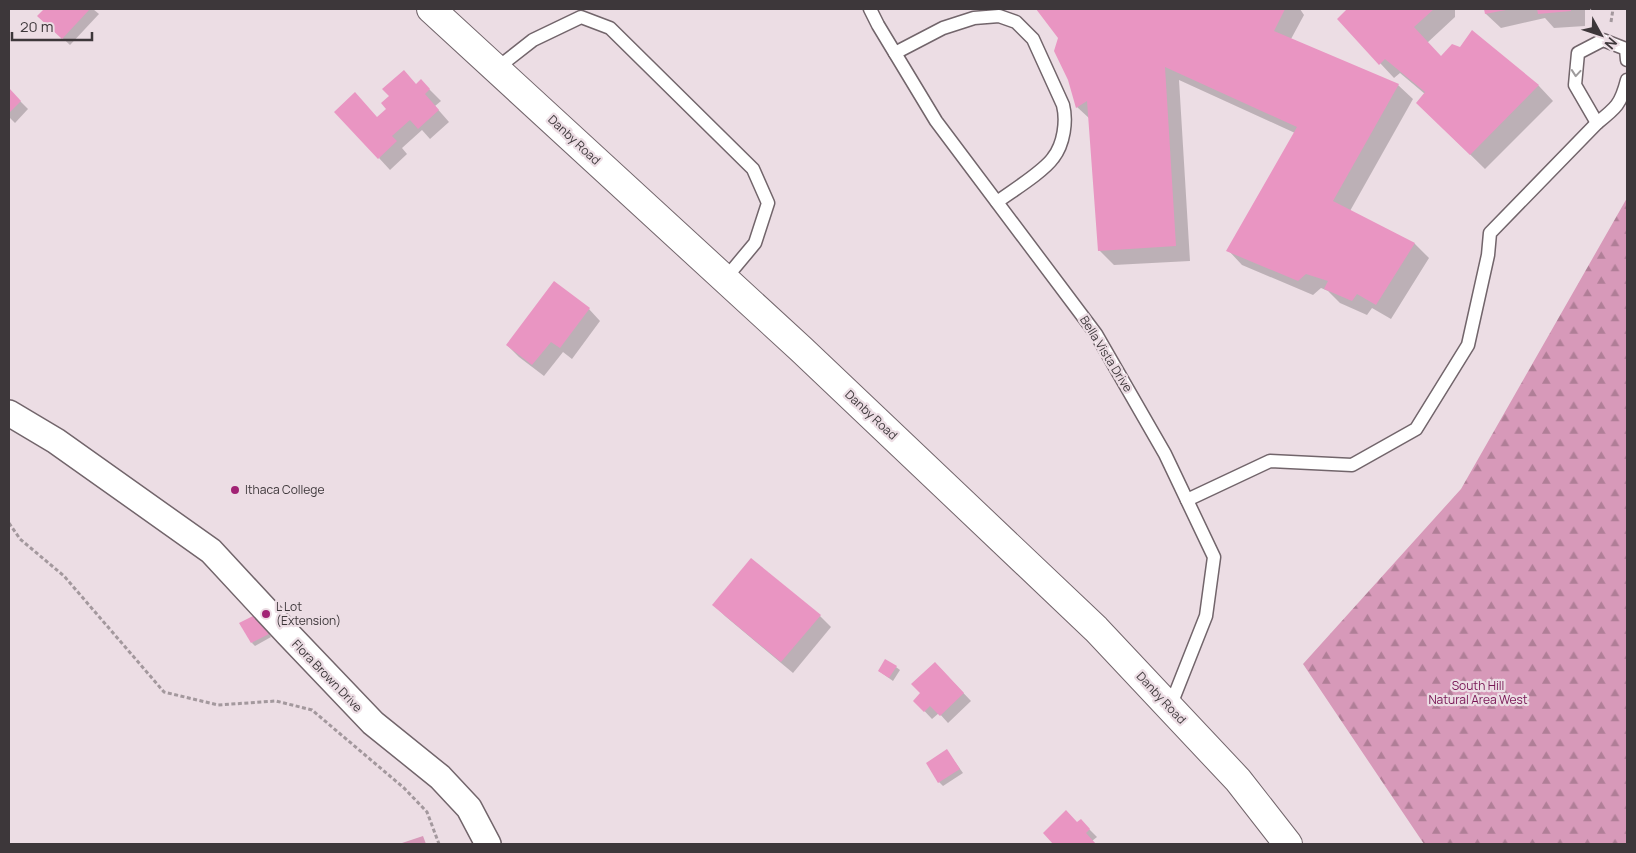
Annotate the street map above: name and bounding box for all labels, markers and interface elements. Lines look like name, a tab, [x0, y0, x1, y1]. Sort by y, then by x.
scale bar	[12, 10, 92, 42]
north arrow	[1576, 10, 1626, 60]
text: 20 m	[20, 16, 53, 37]
text: N	[1601, 34, 1622, 54]
one-way arrow	[1571, 69, 1582, 77]
street label: Danby Road	[544, 111, 604, 168]
street label: Bella Vista Drive	[1076, 312, 1137, 395]
street label: Danby Road	[841, 386, 901, 443]
place label: Ithaca College	[245, 481, 325, 498]
marker: Ithaca College	[229, 484, 241, 496]
place label: L Lot (Extension)	[276, 598, 341, 629]
marker: L Lot (Extension)	[260, 608, 272, 620]
street label: Flora Brown Drive	[288, 636, 366, 715]
street label: Danby Road	[1133, 668, 1190, 728]
park label: South Hill Natural Area West	[1428, 677, 1528, 708]

